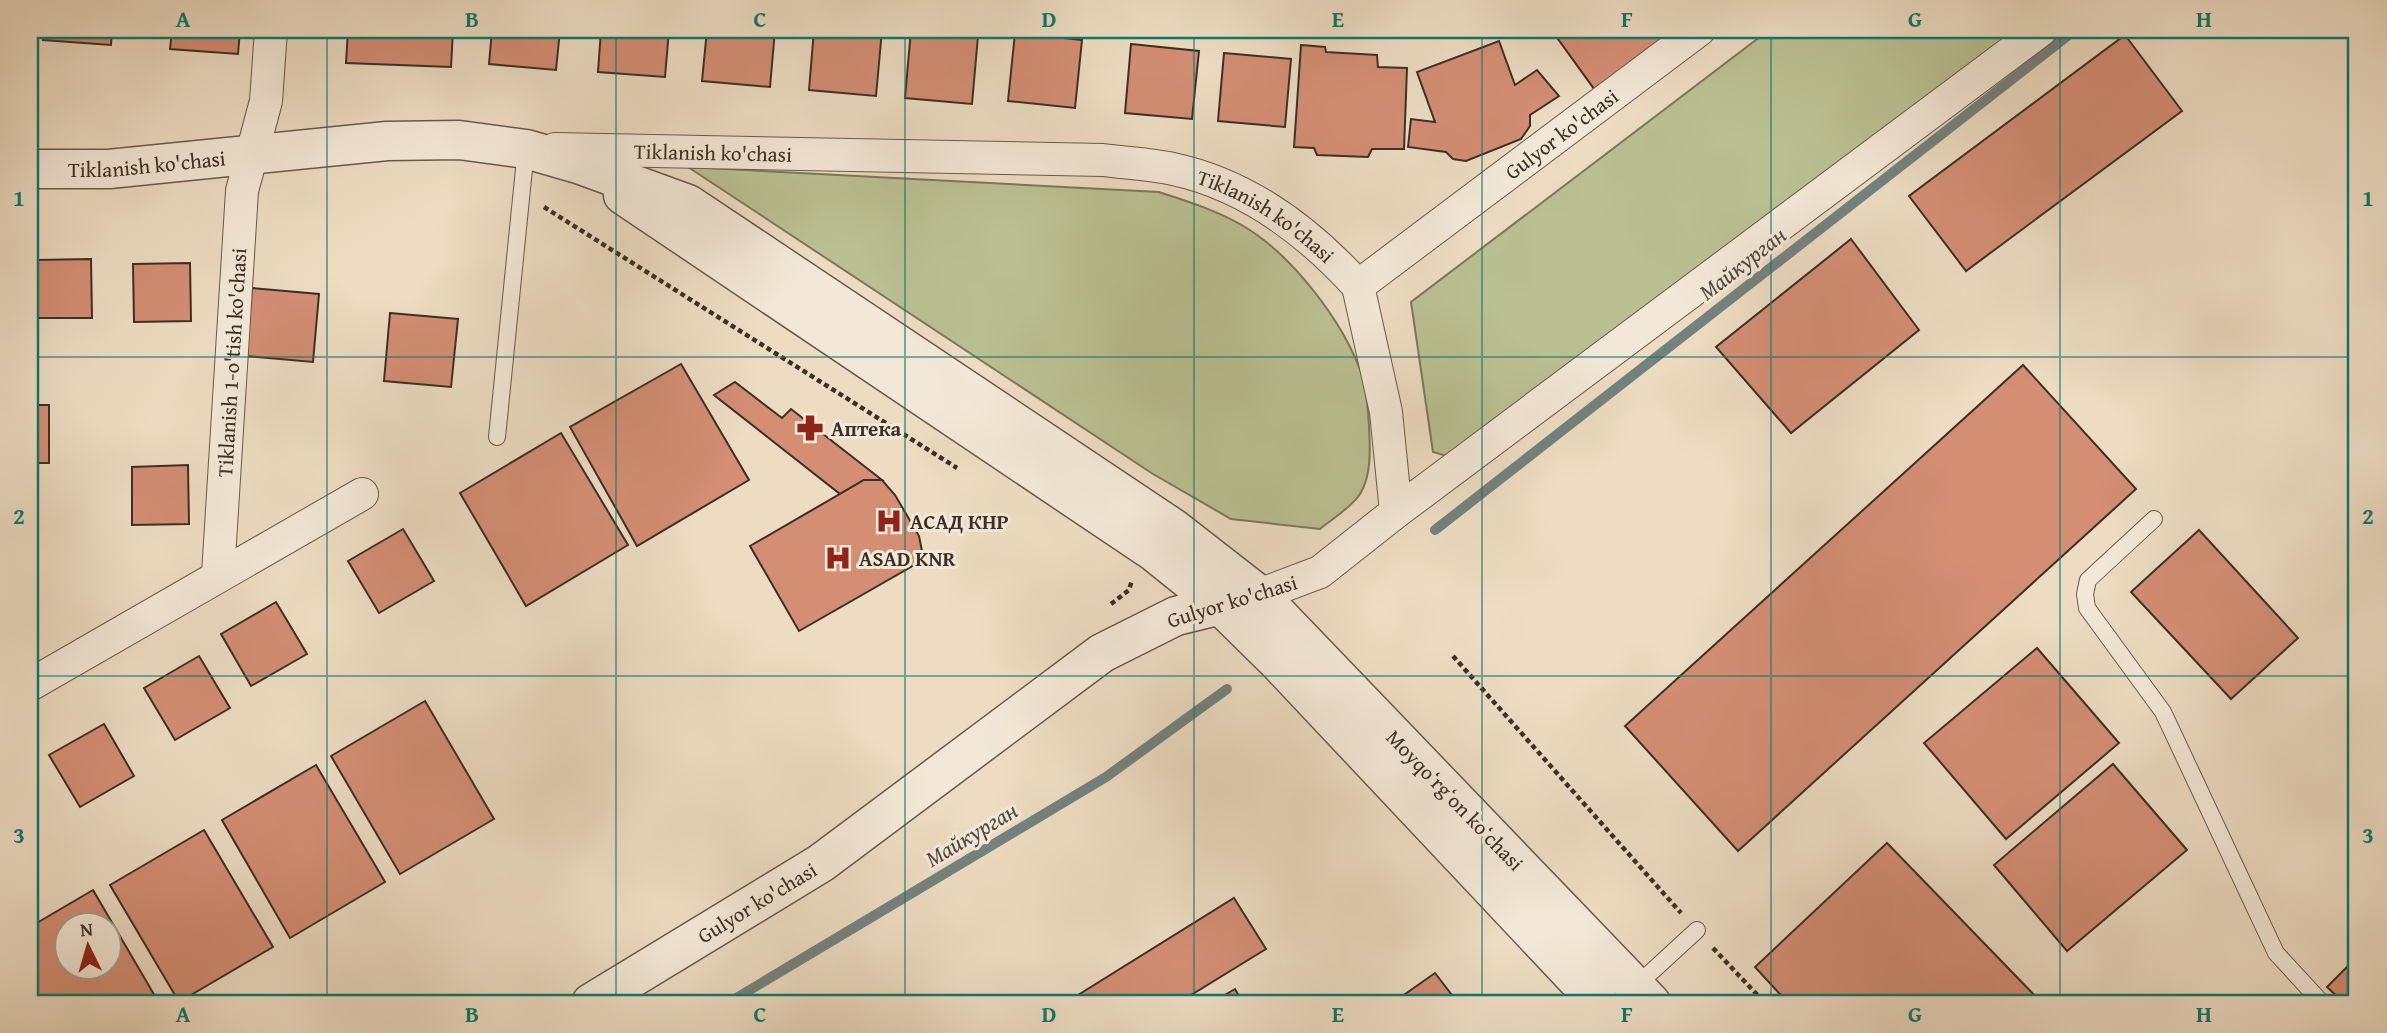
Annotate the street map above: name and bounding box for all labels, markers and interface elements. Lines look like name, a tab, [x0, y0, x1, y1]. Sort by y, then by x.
text: A	[176, 2, 191, 35]
text: B	[465, 2, 479, 35]
text: C	[753, 2, 767, 35]
text: D	[1042, 2, 1057, 35]
text: E	[1332, 2, 1344, 35]
text: F	[1621, 2, 1633, 35]
text: G	[1908, 2, 1922, 35]
text: H	[2196, 2, 2212, 35]
street label: Gulyor ko'chasi	[1498, 81, 1625, 186]
street label: Tiklanish ko'chasi	[634, 135, 792, 169]
street label: Tiklanish ko'chasi	[68, 142, 227, 185]
street label: Tiklanish ko'chasi	[1193, 161, 1342, 270]
text: 1	[13, 181, 25, 214]
text: 1	[2362, 181, 2374, 214]
water label: Майкурган	[1691, 218, 1793, 308]
street label: Tiklanish 1-o'tish ko'chasi	[209, 247, 254, 478]
pharmacy icon: Аптека	[795, 413, 825, 443]
place label: Аптека	[831, 413, 901, 444]
text: 2	[13, 499, 25, 532]
text: 2	[2362, 499, 2374, 532]
hospital icon: АСАД КНР	[874, 506, 904, 536]
place label: АСАД КНР	[910, 506, 1009, 537]
hospital icon: ASAD KNR	[823, 543, 853, 573]
place label: ASAD KNR	[859, 543, 956, 574]
street label: Gulyor ko'chasi	[1163, 566, 1301, 636]
street label: Moyqoʻrgʻon koʻchasi	[1379, 722, 1531, 878]
water label: Майкурган	[918, 793, 1024, 875]
text: 3	[13, 818, 25, 851]
text: 3	[2362, 818, 2374, 851]
street label: Gulyor ko'chasi	[691, 854, 823, 950]
north arrow	[52, 911, 122, 981]
text: N	[79, 915, 94, 944]
text: A	[176, 997, 191, 1030]
text: B	[465, 997, 479, 1030]
text: C	[753, 997, 767, 1030]
text: D	[1042, 997, 1057, 1030]
text: E	[1332, 997, 1344, 1030]
text: F	[1621, 997, 1633, 1030]
text: G	[1908, 997, 1922, 1030]
text: H	[2196, 997, 2212, 1030]

